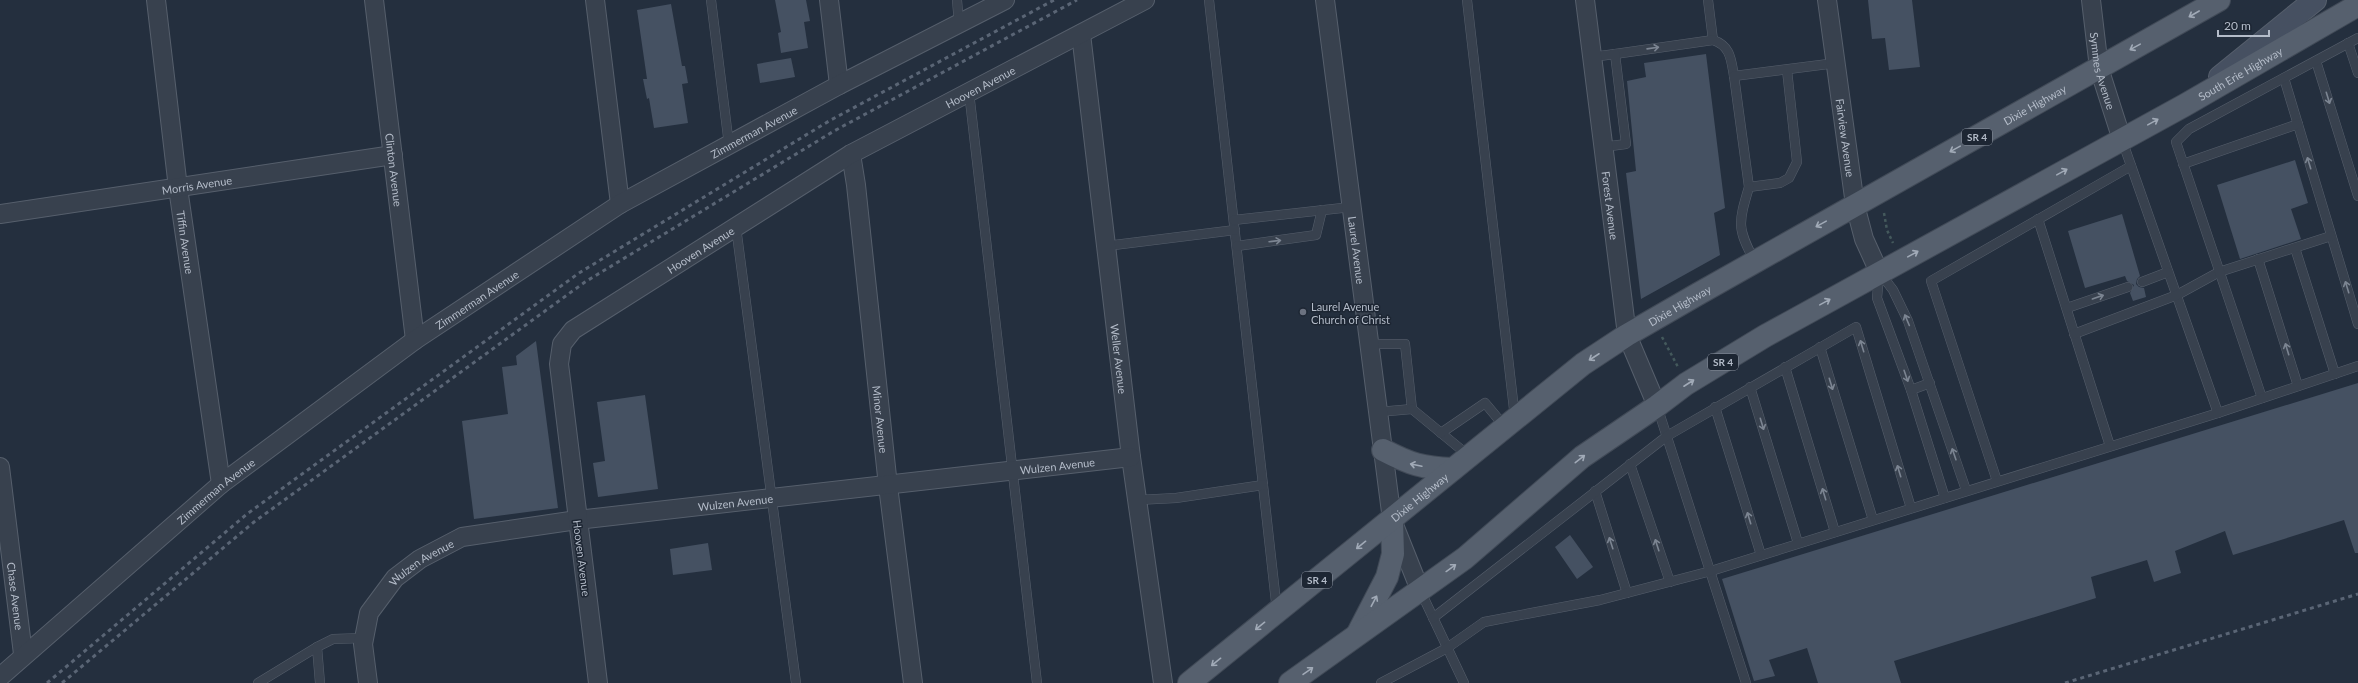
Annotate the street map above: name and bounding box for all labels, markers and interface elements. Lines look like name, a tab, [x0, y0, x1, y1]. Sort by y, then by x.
one-way arrow	[2188, 11, 2200, 19]
scale bar	[2218, 12, 2269, 38]
text: 20 m	[2224, 18, 2251, 33]
street label: Symmes Avenue	[2088, 32, 2118, 111]
one-way arrow	[2129, 44, 2141, 52]
street label: South Erie Highway	[2196, 44, 2285, 103]
one-way arrow	[1646, 45, 1659, 52]
street label: Hooven Avenue	[943, 63, 1017, 110]
street label: Dixie Highway	[2001, 81, 2068, 127]
one-way arrow	[2324, 92, 2332, 104]
street label: Fairview Avenue	[1834, 98, 1858, 178]
street label: Zimmerman Avenue	[708, 103, 799, 160]
one-way arrow	[2147, 118, 2159, 126]
road number: SR 4	[1962, 129, 1992, 145]
street label: Clinton Avenue	[384, 132, 405, 207]
one-way arrow	[1949, 146, 1961, 154]
one-way arrow	[2305, 156, 2312, 169]
one-way arrow	[2056, 168, 2068, 175]
street label: Forest Avenue	[1600, 170, 1622, 241]
street label: Morris Avenue	[161, 173, 233, 196]
street label: Tiffin Avenue	[175, 210, 197, 275]
street label: Laurel Avenue	[1346, 215, 1368, 285]
one-way arrow	[1815, 221, 1827, 229]
street label: Hooven Avenue	[664, 223, 736, 276]
one-way arrow	[1268, 237, 1281, 245]
one-way arrow	[1907, 249, 1919, 257]
street label: Zimmerman Avenue	[433, 267, 521, 331]
one-way arrow	[2343, 281, 2350, 294]
street label: Dixie Highway	[1646, 282, 1713, 328]
one-way arrow	[2091, 293, 2103, 301]
one-way arrow	[1819, 298, 1831, 306]
place label: Laurel Avenue Church of Christ	[1311, 300, 1390, 326]
marker: Laurel Avenue Church of Christ	[1298, 307, 1308, 317]
one-way arrow	[1903, 315, 1910, 327]
street label: Weller Avenue	[1109, 323, 1130, 395]
one-way arrow	[1858, 340, 1865, 353]
one-way arrow	[2282, 343, 2290, 355]
one-way arrow	[1589, 353, 1600, 361]
road number: SR 4	[1708, 354, 1738, 370]
one-way arrow	[1903, 370, 1911, 382]
one-way arrow	[1828, 377, 1835, 390]
one-way arrow	[1683, 378, 1694, 387]
street label: Minor Avenue	[871, 385, 891, 454]
one-way arrow	[1758, 418, 1766, 430]
one-way arrow	[1950, 447, 1957, 460]
street label: Zimmerman Avenue	[174, 455, 257, 526]
street label: Wulzen Avenue	[1019, 455, 1096, 476]
one-way arrow	[1574, 455, 1585, 463]
one-way arrow	[1410, 461, 1423, 469]
one-way arrow	[1895, 464, 1902, 477]
street label: Dixie Highway	[1388, 469, 1451, 524]
one-way arrow	[1820, 488, 1827, 501]
street label: Wulzen Avenue	[697, 491, 774, 513]
one-way arrow	[1745, 511, 1752, 524]
street label: Hooven Avenue	[571, 519, 593, 597]
street label: Wulzen Avenue	[385, 536, 456, 588]
one-way arrow	[1607, 537, 1615, 549]
one-way arrow	[1653, 539, 1660, 552]
one-way arrow	[1356, 540, 1367, 549]
street label: Chase Avenue	[5, 561, 27, 631]
one-way arrow	[1446, 564, 1457, 572]
road number: SR 4	[1302, 572, 1332, 588]
one-way arrow	[1370, 595, 1378, 607]
one-way arrow	[1255, 622, 1265, 631]
one-way arrow	[1210, 657, 1221, 666]
one-way arrow	[1302, 667, 1313, 675]

